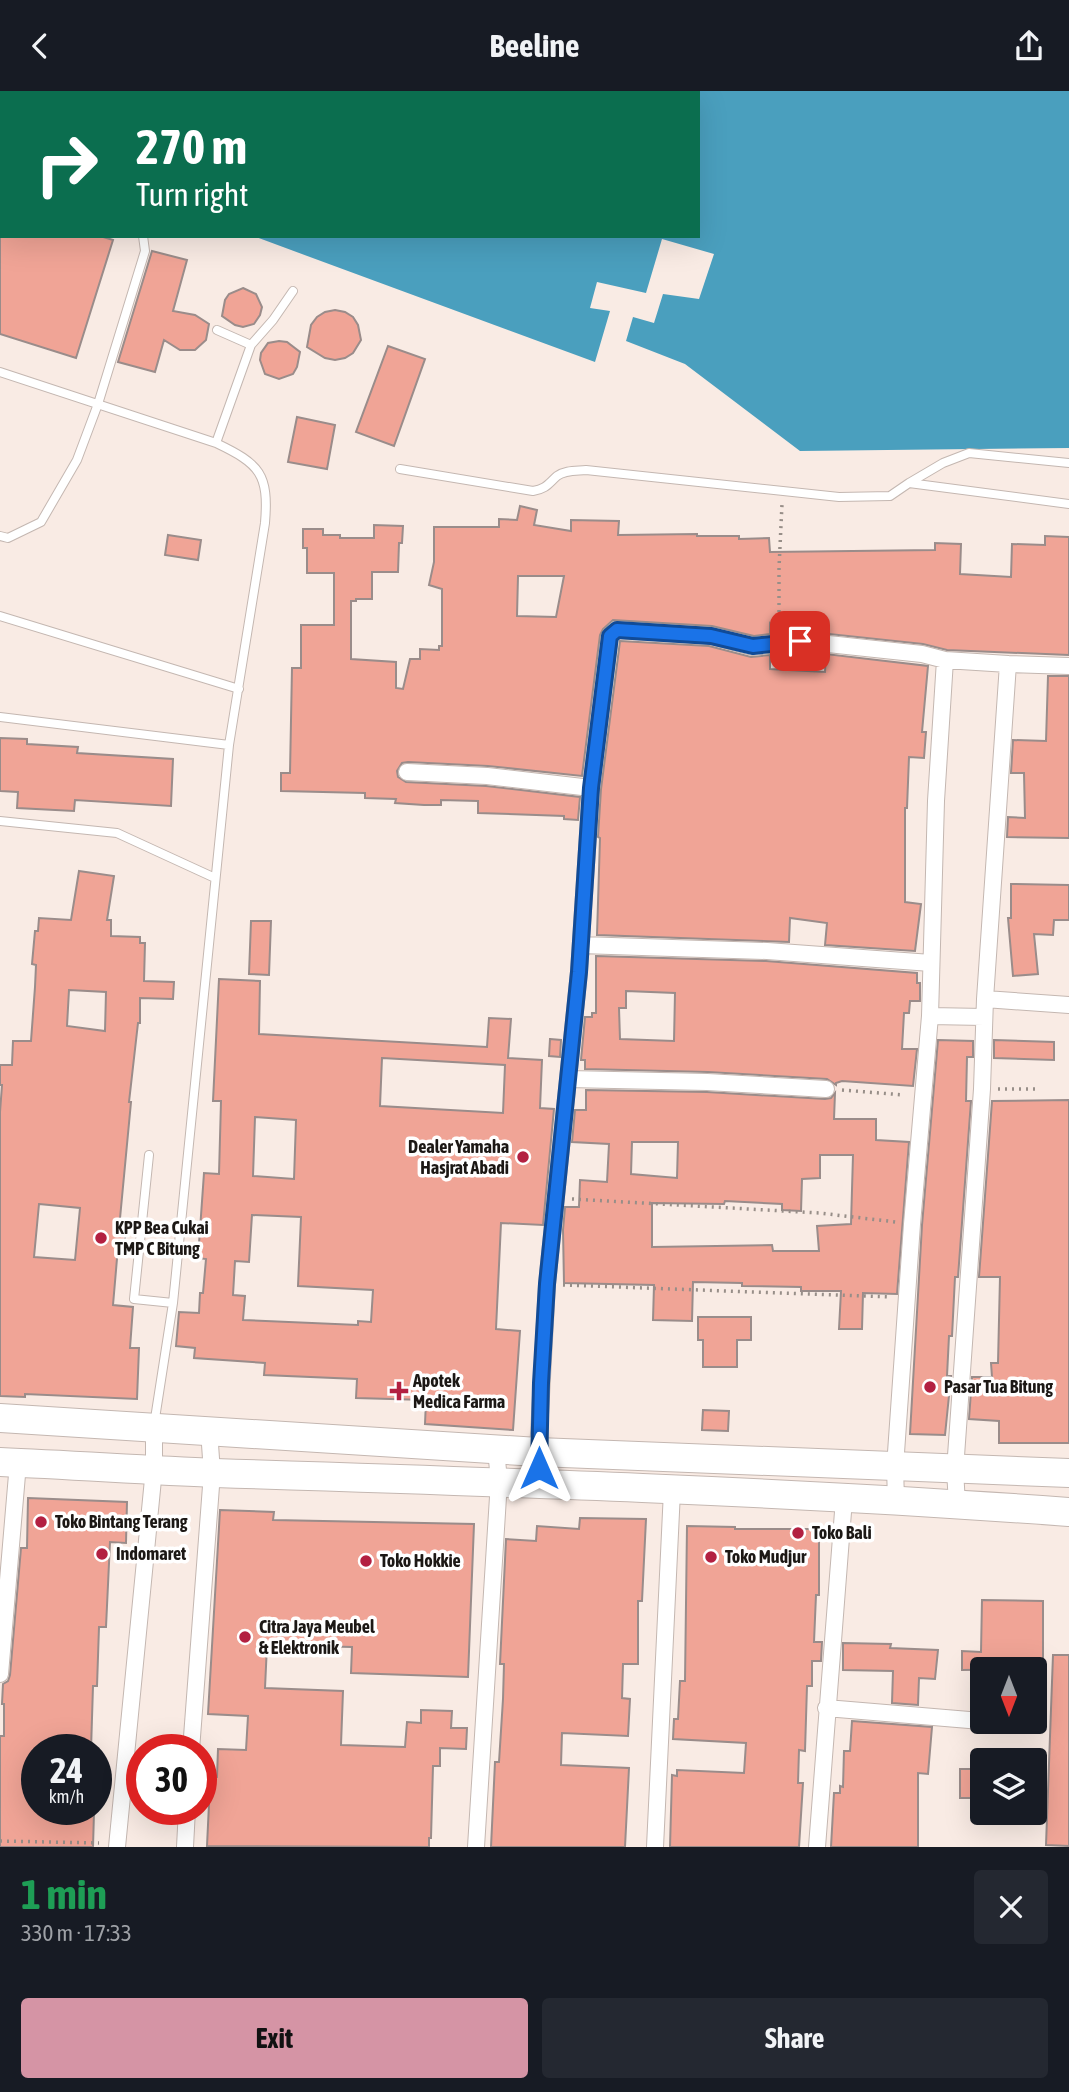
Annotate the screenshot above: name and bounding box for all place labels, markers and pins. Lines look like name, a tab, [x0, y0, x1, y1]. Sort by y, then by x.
pin	[770, 611, 830, 671]
place label: Dealer Yamaha Hasjrat Abadi	[408, 1136, 509, 1178]
marker: Dealer Yamaha Hasjrat Abadi	[515, 1149, 531, 1165]
place label: KPP Bea Cukai TMP C Bitung	[115, 1217, 209, 1259]
marker: KPP Bea Cukai TMP C Bitung	[93, 1230, 109, 1246]
place label: Apotek Medica Farma	[412, 1370, 505, 1412]
place label: Pasar Tua Bitung	[944, 1376, 1053, 1397]
marker: Pasar Tua Bitung	[922, 1379, 938, 1395]
marker: Apotek Medica Farma	[391, 1383, 407, 1399]
place label: Toko Bintang Terang	[55, 1511, 188, 1532]
marker: Toko Bintang Terang	[33, 1514, 49, 1530]
place label: Toko Bali	[812, 1522, 872, 1543]
marker: Toko Bali	[790, 1525, 806, 1541]
place label: Indomaret	[116, 1543, 187, 1564]
marker: Indomaret	[94, 1546, 110, 1562]
place label: Toko Mudjur	[725, 1546, 807, 1567]
marker: Toko Mudjur	[703, 1549, 719, 1565]
place label: Toko Hokkie	[380, 1550, 461, 1571]
marker: Toko Hokkie	[358, 1553, 374, 1569]
place label: Citra Jaya Meubel & Elektronik	[259, 1616, 375, 1658]
marker: Citra Jaya Meubel & Elektronik	[237, 1629, 253, 1645]

